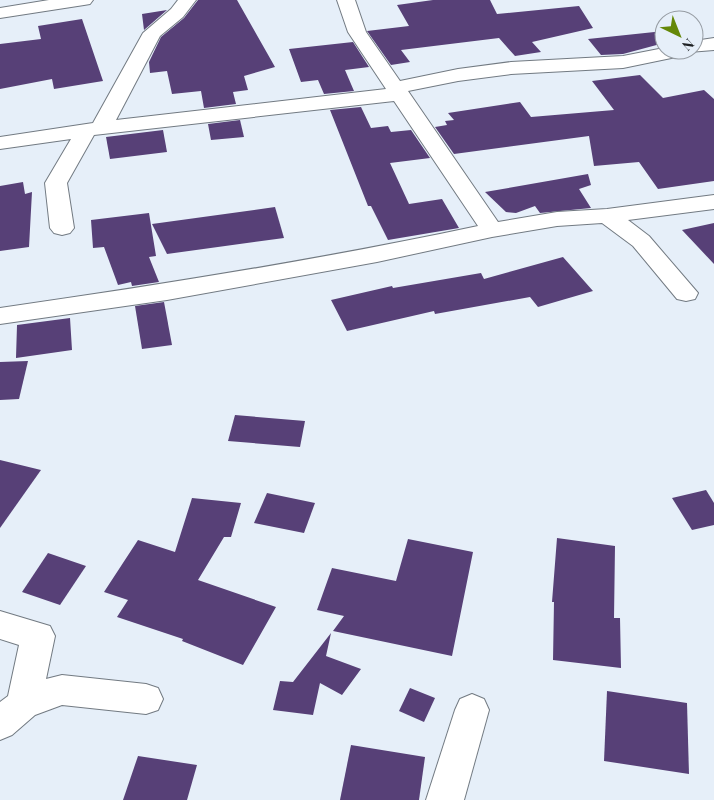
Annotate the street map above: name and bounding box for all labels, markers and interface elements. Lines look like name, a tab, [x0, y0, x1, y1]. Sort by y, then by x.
north arrow	[654, 10, 704, 60]
text: N	[678, 34, 698, 55]

